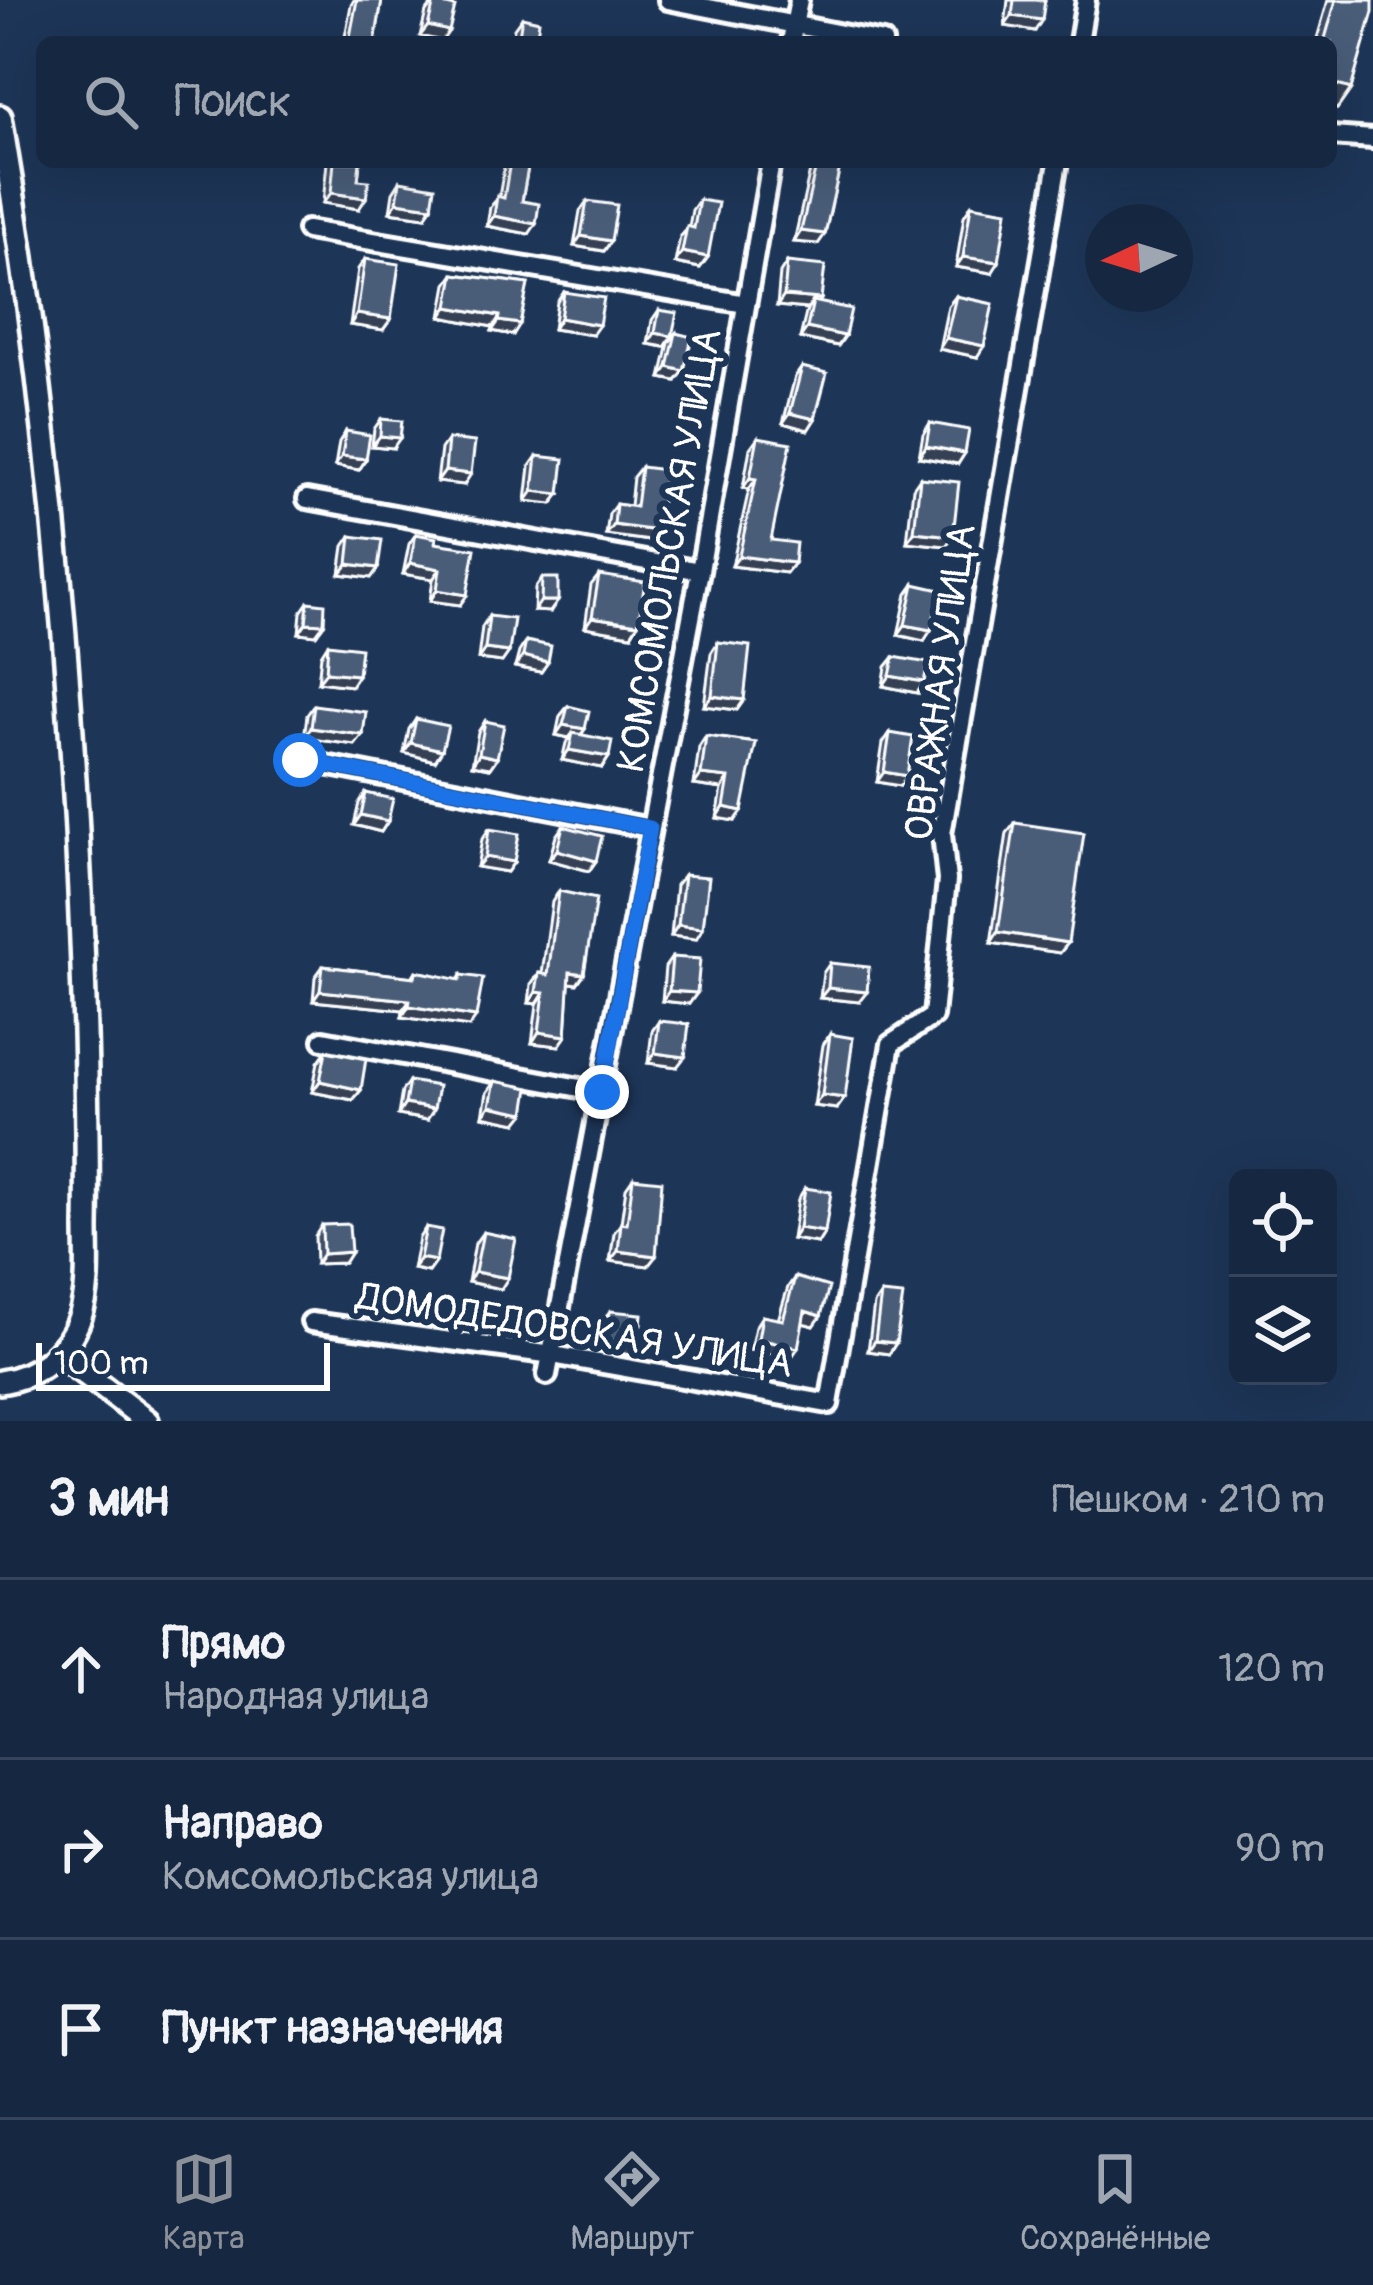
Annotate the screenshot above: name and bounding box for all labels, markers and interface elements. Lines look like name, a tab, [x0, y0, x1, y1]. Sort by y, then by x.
search box	[36, 36, 1337, 168]
icon: search	[78, 69, 144, 135]
text: Поиск	[174, 74, 291, 130]
north arrow	[1085, 204, 1193, 312]
street label: КОМСОМОЛЬСКАЯ УЛИЦА	[606, 325, 733, 776]
street label: ОВРАЖНАЯ УЛИЦА	[894, 521, 987, 844]
route start	[273, 733, 327, 787]
route end	[575, 1065, 629, 1119]
map controls	[1229, 1169, 1337, 1385]
button: locate	[1229, 1169, 1337, 1277]
street label: ДОМОДЕДОВСКАЯ УЛИЦА	[351, 1271, 796, 1389]
button: layers	[1229, 1277, 1337, 1385]
scale bar	[36, 1337, 330, 1390]
text: 100 m	[54, 1343, 148, 1384]
text: 3 мин	[48, 1467, 169, 1531]
text: Пешком · 210 m	[1052, 1475, 1325, 1524]
text: Прямо	[162, 1616, 285, 1672]
icon: ahead	[48, 1636, 114, 1702]
text: 120 m	[1218, 1644, 1325, 1693]
text: Народная улица	[162, 1672, 429, 1721]
text: Направо	[162, 1796, 323, 1852]
icon: right	[48, 1816, 114, 1882]
text: 90 m	[1235, 1824, 1325, 1873]
text: Комсомольская улица	[162, 1852, 539, 1901]
icon: arrive	[48, 1996, 114, 2062]
text: Пункт назначения	[162, 2001, 503, 2057]
tab: Карта	[163, 2146, 245, 2259]
tab: Маршрут	[570, 2146, 694, 2259]
tab: Сохранённые	[1020, 2146, 1210, 2259]

